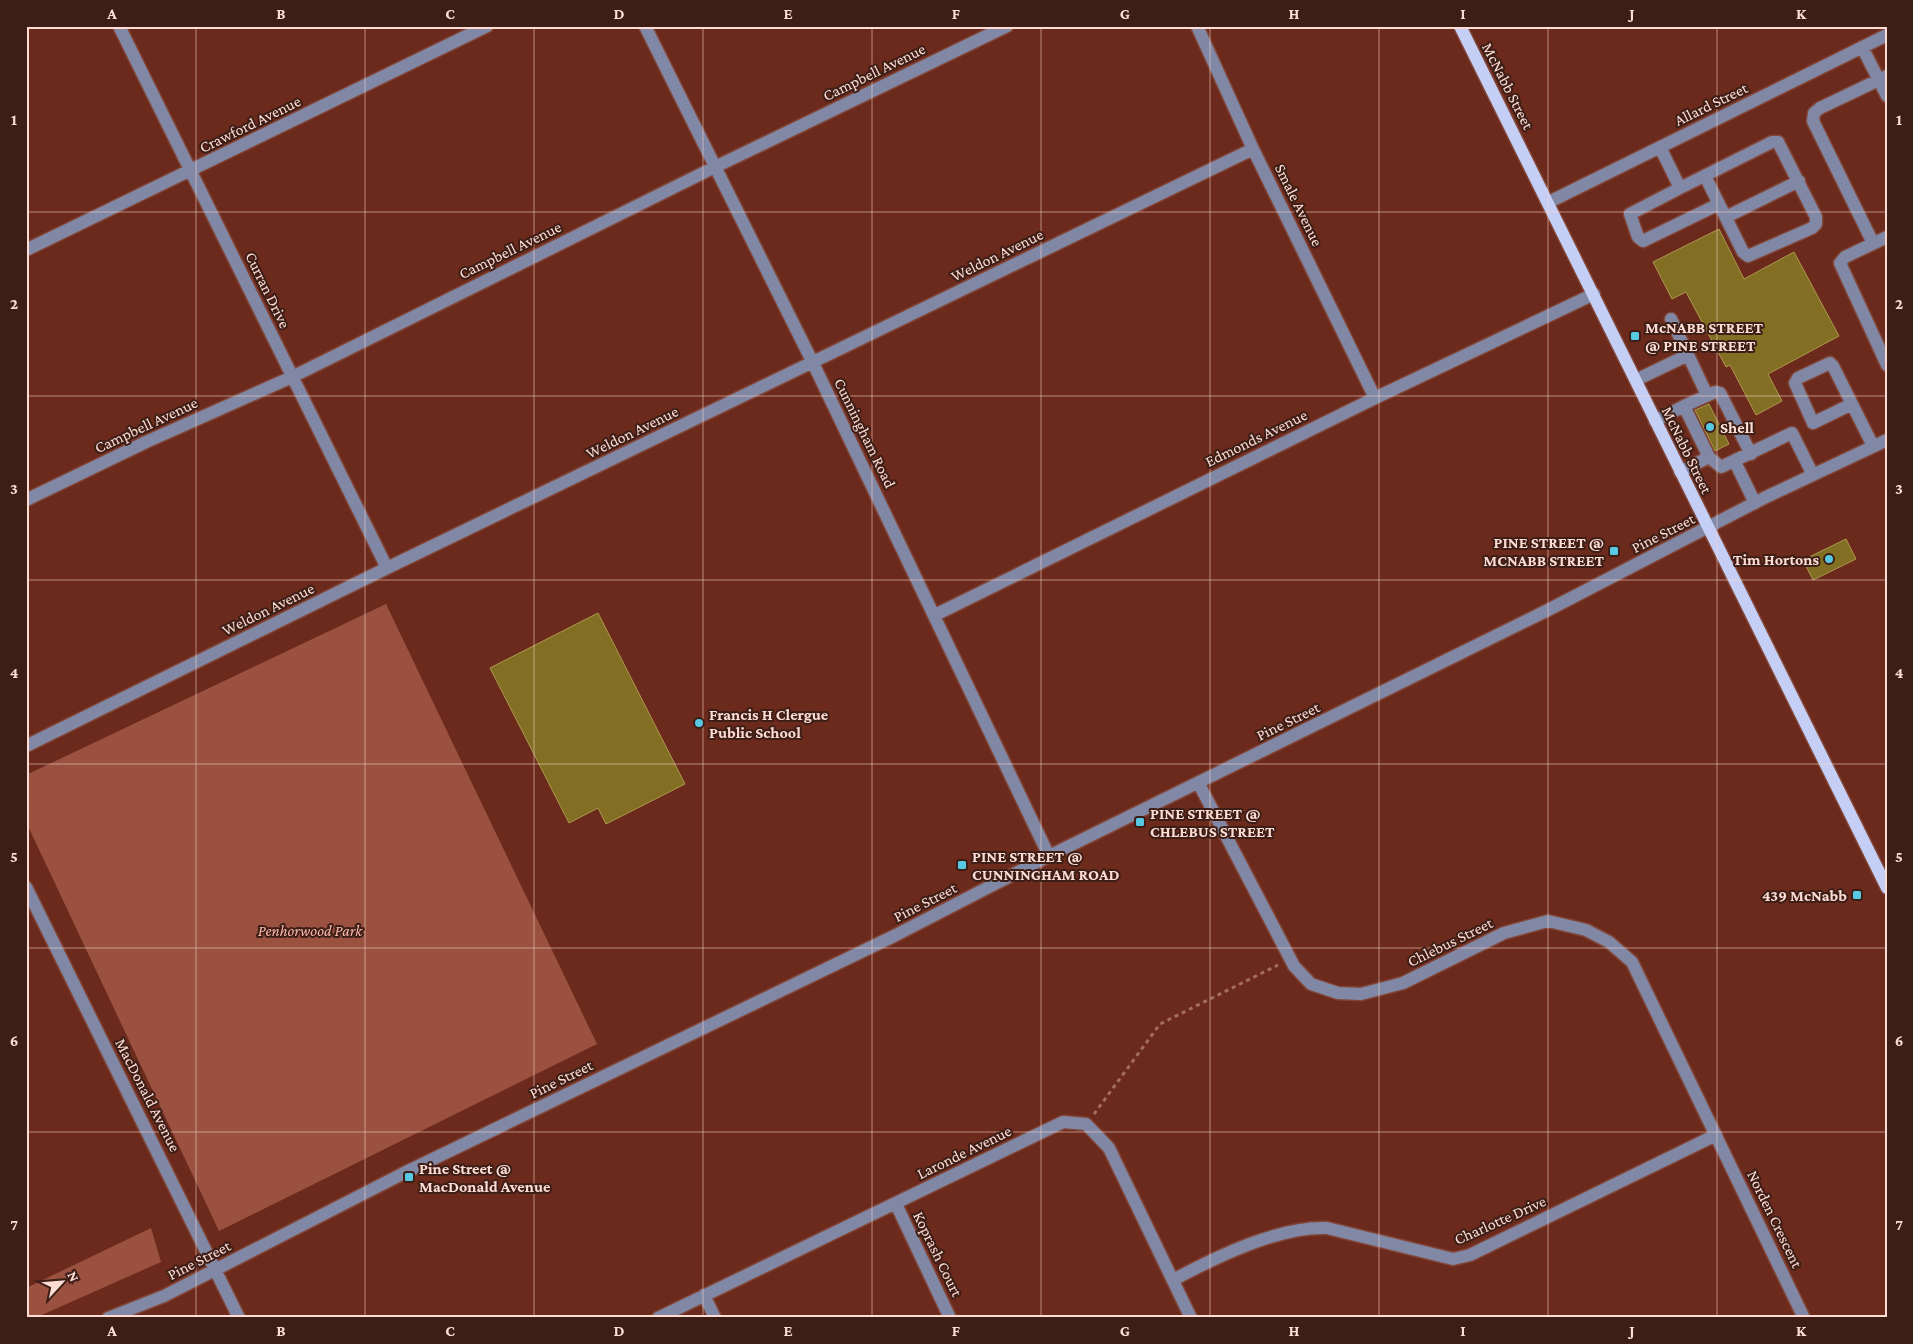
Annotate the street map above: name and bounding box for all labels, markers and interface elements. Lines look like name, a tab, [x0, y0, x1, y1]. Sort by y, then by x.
text: A	[106, 5, 117, 22]
text: B	[276, 5, 286, 22]
text: C	[445, 5, 455, 22]
text: D	[613, 5, 625, 22]
text: E	[783, 5, 793, 22]
text: F	[952, 5, 961, 22]
text: G	[1120, 5, 1130, 22]
text: H	[1289, 5, 1300, 22]
text: I	[1460, 5, 1466, 22]
text: J	[1627, 5, 1635, 22]
text: K	[1796, 5, 1807, 22]
street label: Campbell Avenue	[820, 40, 928, 105]
street label: McNabb Street	[1479, 40, 1537, 133]
street label: Allard Street	[1672, 79, 1751, 129]
street label: Crawford Avenue	[197, 92, 303, 156]
text: 1	[11, 111, 17, 128]
text: 1	[1896, 111, 1902, 128]
street label: Smale Avenue	[1272, 161, 1326, 249]
street label: Campbell Avenue	[456, 218, 564, 283]
street label: Weldon Avenue	[948, 225, 1046, 285]
street label: Curran Drive	[242, 249, 294, 331]
text: 2	[10, 295, 18, 312]
text: 2	[1895, 295, 1903, 312]
place label: McNABB STREET @ PINE STREET	[1645, 319, 1764, 354]
marker: McNABB STREET @ PINE STREET	[1629, 330, 1641, 342]
street label: Cunningham Road	[830, 375, 899, 492]
street label: Campbell Avenue	[92, 394, 201, 457]
street label: Weldon Avenue	[583, 402, 681, 462]
street label: McNabb Street	[1659, 404, 1716, 497]
street label: Edmonds Avenue	[1202, 406, 1310, 470]
place label: Shell	[1720, 419, 1754, 436]
marker: Shell	[1704, 421, 1716, 433]
text: 3	[10, 480, 18, 497]
text: 3	[1895, 480, 1903, 497]
street label: Pine Street	[1629, 510, 1698, 556]
place label: PINE STREET @ MCNABB STREET	[1483, 534, 1604, 569]
marker: PINE STREET @ MCNABB STREET	[1608, 545, 1620, 557]
place label: Tim Hortons	[1733, 551, 1819, 568]
marker: Tim Hortons	[1823, 553, 1835, 565]
street label: Weldon Avenue	[219, 579, 317, 639]
text: 4	[10, 664, 19, 681]
text: 4	[1895, 664, 1904, 681]
street label: Pine Street	[1254, 698, 1323, 744]
place label: Francis H Clergue Public School	[709, 706, 829, 741]
marker: Francis H Clergue Public School	[693, 717, 705, 729]
place label: PINE STREET @ CHLEBUS STREET	[1150, 805, 1275, 840]
marker: PINE STREET @ CHLEBUS STREET	[1134, 816, 1146, 828]
text: 5	[10, 848, 18, 865]
place label: PINE STREET @ CUNNINGHAM ROAD	[972, 848, 1120, 883]
text: 5	[1895, 848, 1903, 865]
marker: PINE STREET @ CUNNINGHAM ROAD	[956, 859, 968, 871]
street label: Pine Street	[891, 879, 960, 925]
place label: 439 McNabb	[1762, 887, 1847, 904]
marker: 439 McNabb	[1851, 889, 1863, 901]
street label: Chlebus Street	[1405, 914, 1496, 970]
park label: Penhorwood Park	[258, 922, 363, 939]
text: 6	[10, 1032, 18, 1049]
text: 6	[1895, 1032, 1903, 1049]
street label: MacDonald Avenue	[112, 1036, 184, 1154]
street label: Pine Street	[527, 1056, 596, 1102]
street label: Laronde Avenue	[914, 1122, 1014, 1182]
place label: Pine Street @ MacDonald Avenue	[419, 1160, 551, 1195]
street label: Norden Crescent	[1744, 1167, 1806, 1271]
marker: Pine Street @ MacDonald Avenue	[403, 1171, 415, 1183]
street label: Charlotte Drive	[1452, 1192, 1548, 1248]
street label: Koprash Court	[909, 1209, 966, 1300]
text: 7	[10, 1216, 18, 1233]
text: 7	[1895, 1216, 1903, 1233]
street label: Pine Street	[165, 1237, 234, 1283]
north arrow	[38, 1256, 88, 1306]
text: N	[64, 1269, 83, 1285]
text: A	[106, 1322, 117, 1339]
text: B	[276, 1322, 286, 1339]
text: C	[445, 1322, 455, 1339]
text: D	[613, 1322, 625, 1339]
text: E	[783, 1322, 793, 1339]
text: F	[952, 1322, 961, 1339]
text: G	[1120, 1322, 1130, 1339]
text: H	[1289, 1322, 1300, 1339]
text: I	[1460, 1322, 1466, 1339]
text: J	[1627, 1322, 1635, 1339]
text: K	[1796, 1322, 1807, 1339]

